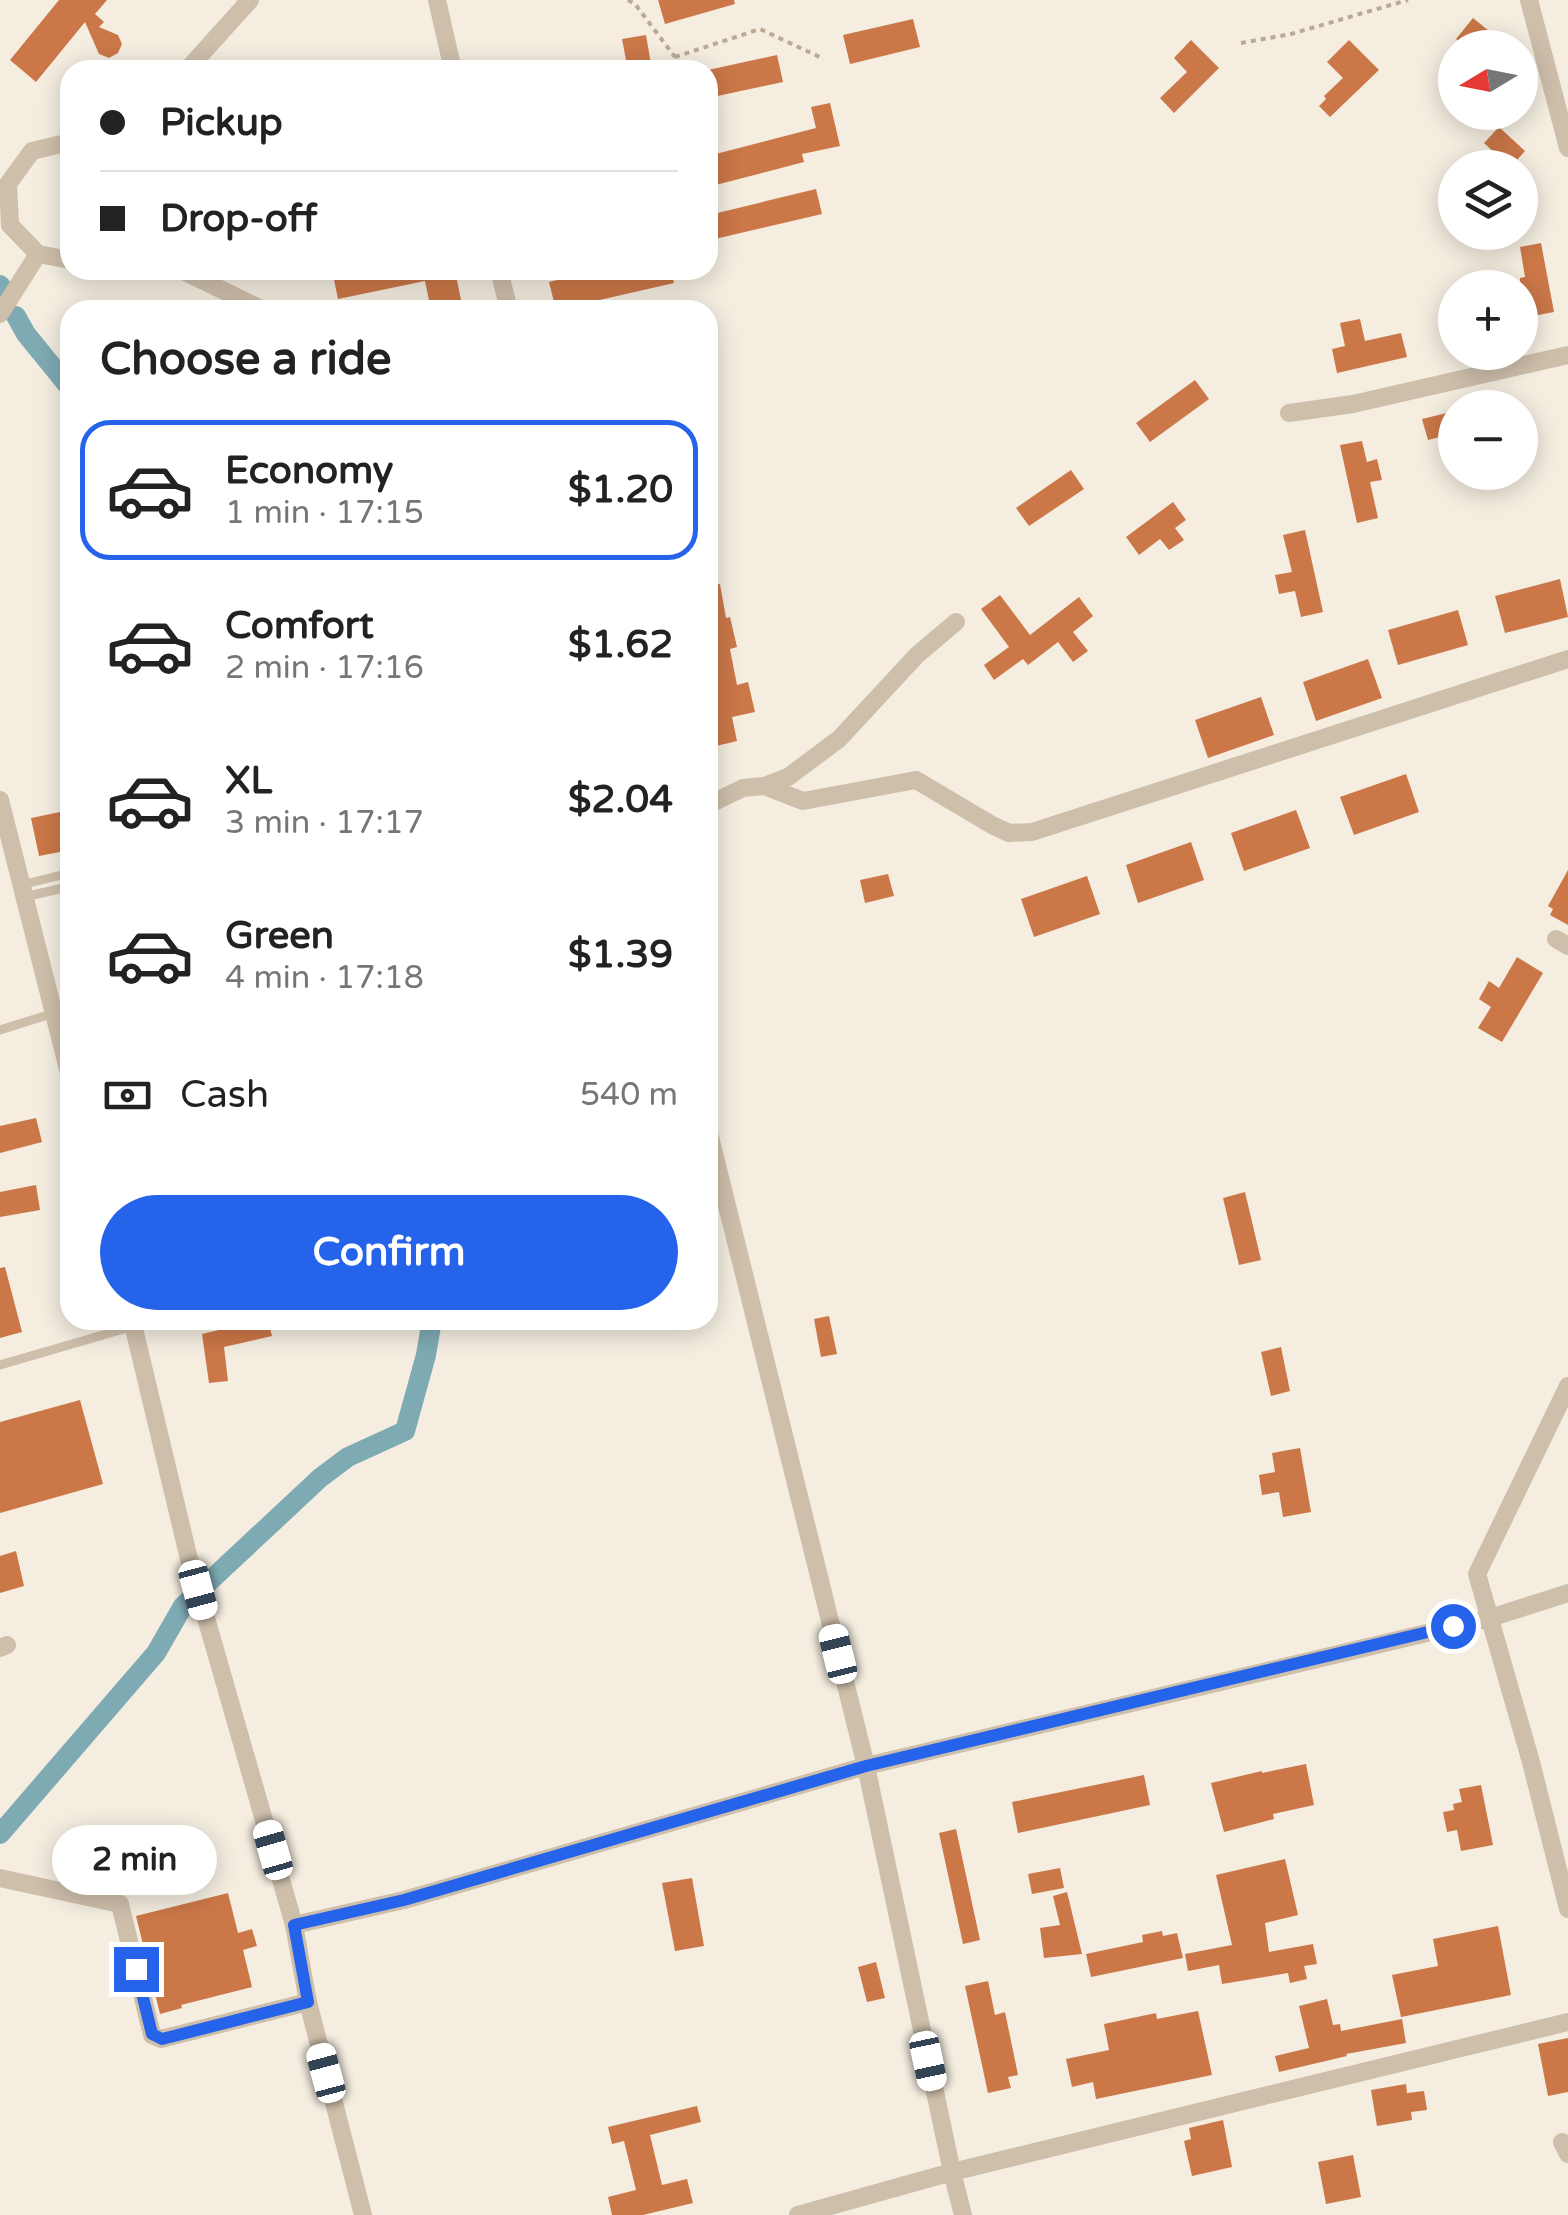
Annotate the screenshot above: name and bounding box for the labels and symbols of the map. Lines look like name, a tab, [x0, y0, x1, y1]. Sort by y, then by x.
north arrow	[1438, 30, 1538, 130]
car	[176, 1557, 220, 1623]
route start	[1431, 1604, 1476, 1649]
car	[816, 1621, 860, 1687]
car	[250, 1817, 296, 1883]
callout: 2 min	[54, 1824, 218, 1894]
route end	[114, 1947, 159, 1992]
car	[907, 2029, 949, 2093]
car	[304, 2040, 348, 2106]

